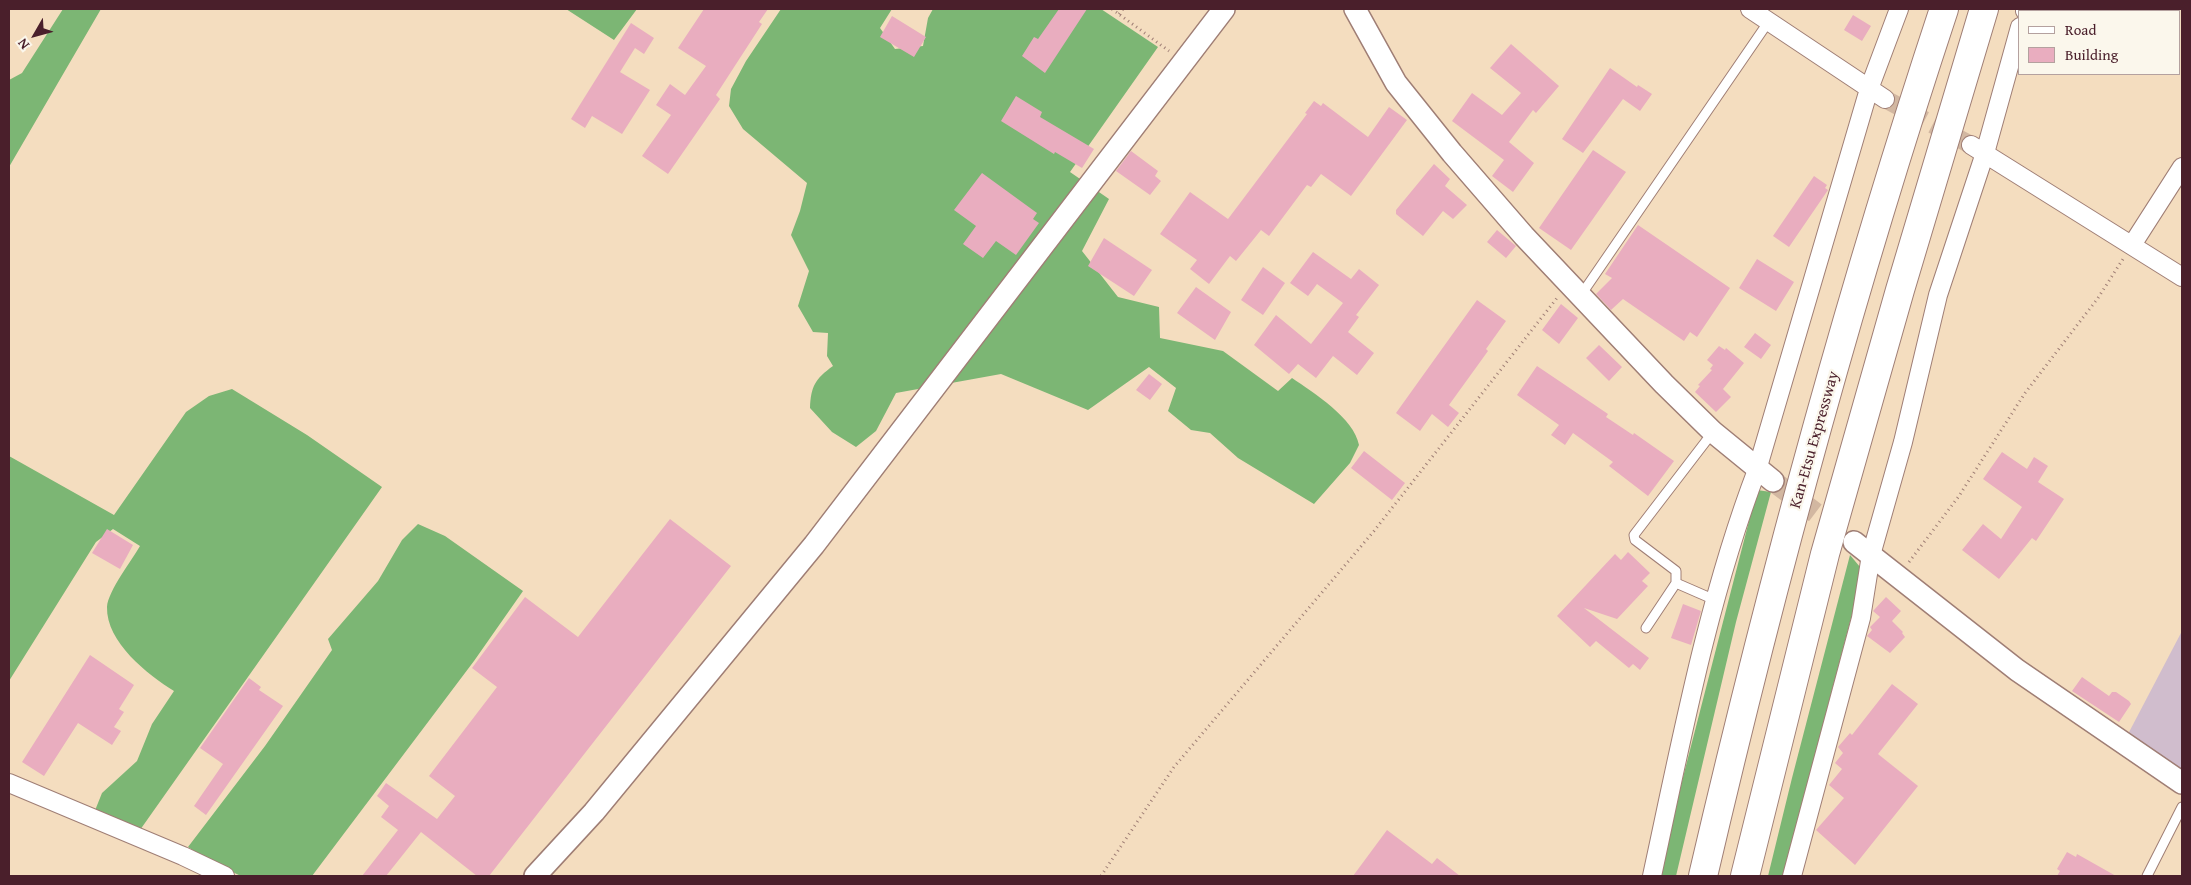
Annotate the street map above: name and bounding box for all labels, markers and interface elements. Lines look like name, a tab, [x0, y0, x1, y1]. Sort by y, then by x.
north arrow	[10, 10, 60, 60]
legend	[2018, 10, 2181, 75]
text: Road	[2065, 19, 2096, 40]
text: N	[12, 34, 34, 54]
text: Building	[2065, 44, 2118, 65]
street label: Kan-Etsu Expressway	[1786, 369, 1844, 511]

